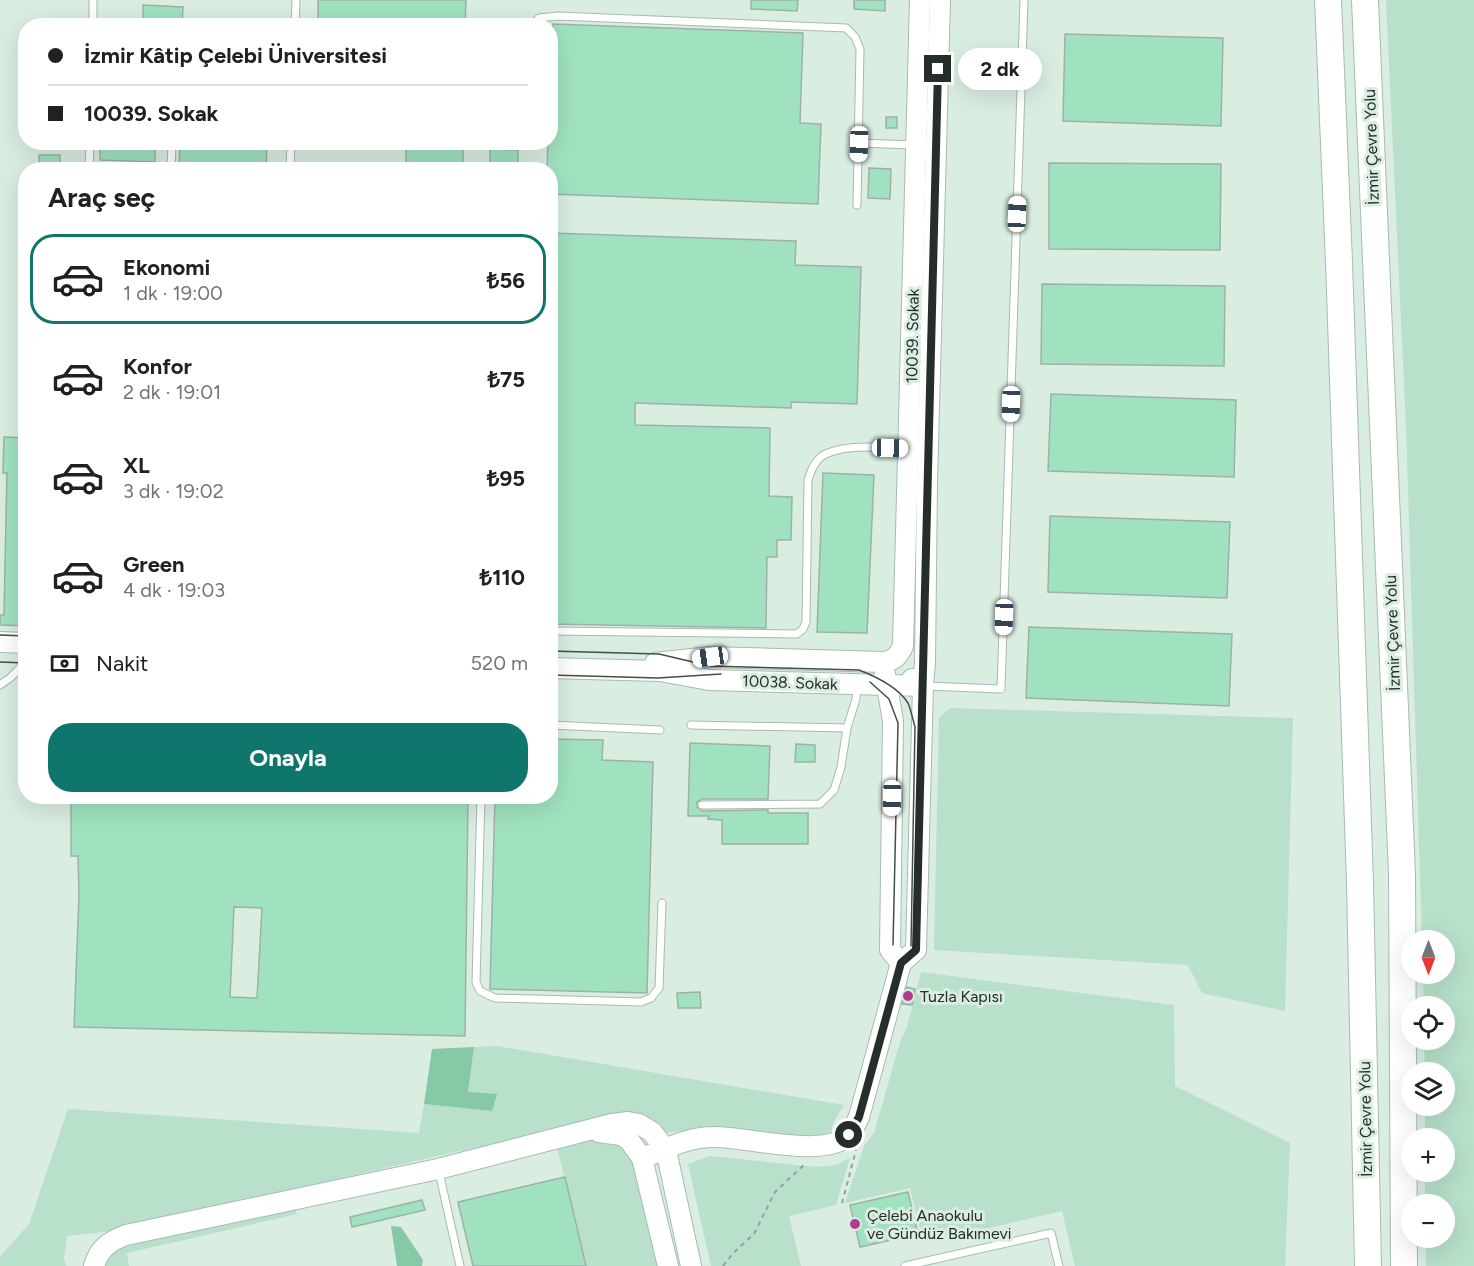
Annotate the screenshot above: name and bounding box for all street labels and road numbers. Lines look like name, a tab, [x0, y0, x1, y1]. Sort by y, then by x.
street label: İzmir Çevre Yolu	[1360, 89, 1383, 205]
street label: 10039. Sokak	[902, 288, 923, 384]
street label: İzmir Çevre Yolu	[1381, 575, 1404, 691]
street label: 10038. Sokak	[742, 671, 838, 694]
street label: İzmir Çevre Yolu	[1355, 1061, 1376, 1177]

